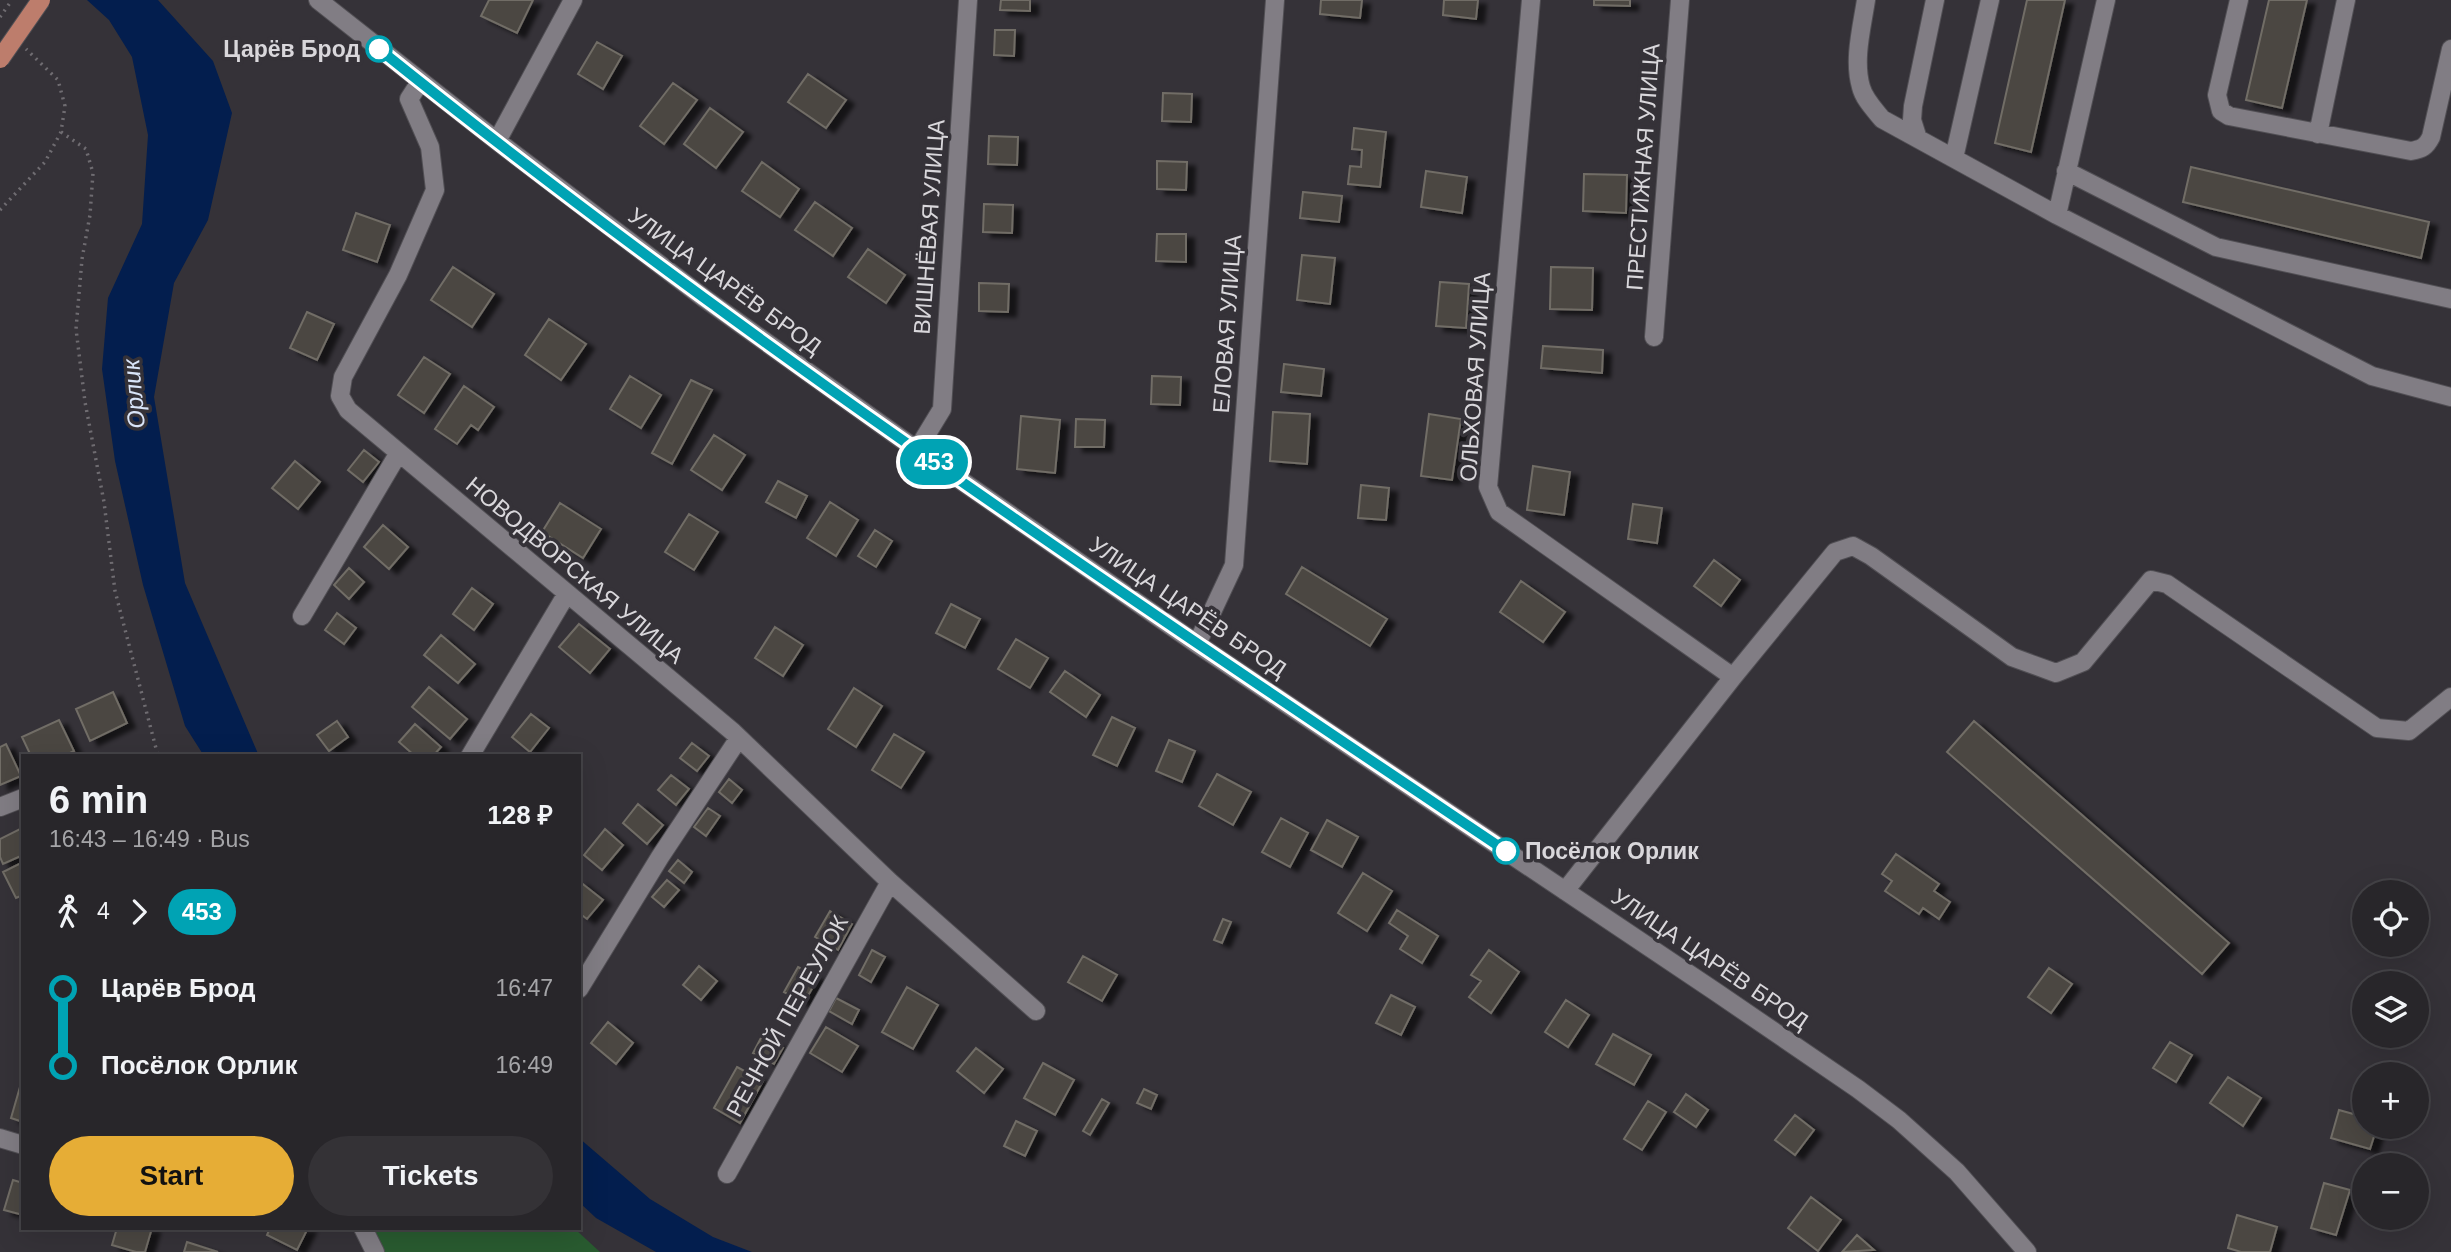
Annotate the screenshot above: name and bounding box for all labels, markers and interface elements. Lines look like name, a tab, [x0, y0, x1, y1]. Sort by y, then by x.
place label: Царёв Брод	[223, 36, 360, 62]
marker: Царёв Брод	[366, 36, 392, 62]
street label: ПРЕСТИЖНАЯ УЛИЦА	[1621, 42, 1665, 291]
street label: ВИШНЁВАЯ УЛИЦА	[909, 118, 950, 335]
street label: УЛИЦА ЦАРЁВ БРОД	[624, 202, 827, 360]
street label: ЕЛОВАЯ УЛИЦА	[1208, 233, 1246, 414]
street label: ОЛЬХОВАЯ УЛИЦА	[1455, 271, 1495, 483]
water label: Орлик	[117, 356, 150, 430]
line badge: 453	[894, 439, 974, 485]
text: 453	[914, 448, 954, 475]
street label: НОВОДВОРСКАЯ УЛИЦА	[461, 471, 689, 669]
street label: УЛИЦА ЦАРЁВ БРОД	[1085, 531, 1292, 683]
text: 6 min	[49, 779, 148, 821]
text: 128 ₽	[487, 800, 553, 830]
text: 16:43 – 16:49 · Bus	[49, 826, 250, 852]
marker: Посёлок Орлик	[1493, 838, 1519, 864]
place label: Посёлок Орлик	[1525, 838, 1699, 864]
map controls	[2352, 880, 2429, 1230]
button: locate	[2352, 880, 2429, 957]
street label: УЛИЦА ЦАРЁВ БРОД	[1607, 883, 1814, 1035]
icon: walk	[49, 893, 87, 931]
icon: forward	[120, 893, 158, 931]
text: 4	[97, 898, 110, 924]
text: 453	[182, 898, 222, 925]
street label: РЕЧНОЙ ПЕРЕУЛОК	[720, 910, 853, 1121]
button: layers	[2352, 971, 2429, 1048]
text: Царёв Брод	[101, 973, 256, 1003]
text: 16:47	[495, 975, 553, 1001]
text: Посёлок Орлик	[101, 1050, 297, 1080]
text: 16:49	[495, 1052, 553, 1078]
button: +	[2352, 1062, 2429, 1139]
button: Start	[49, 1136, 294, 1216]
button: Tickets	[308, 1136, 553, 1216]
button: −	[2352, 1153, 2429, 1230]

